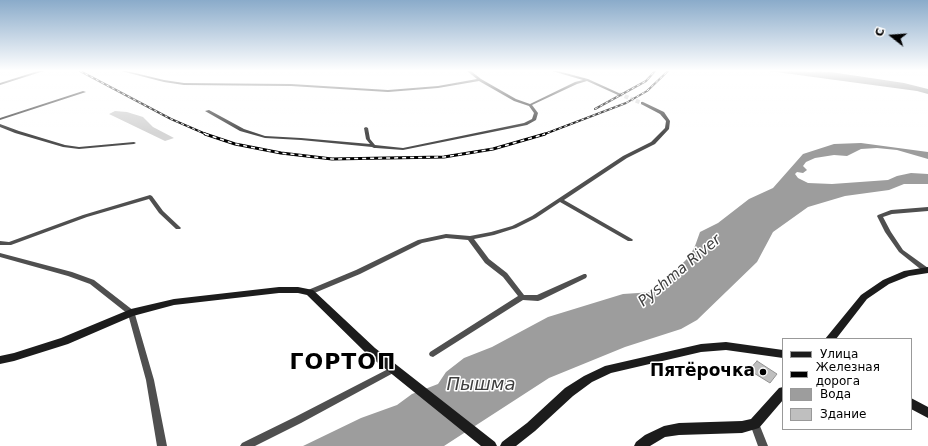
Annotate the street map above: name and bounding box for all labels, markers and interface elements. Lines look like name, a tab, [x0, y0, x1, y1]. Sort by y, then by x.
north arrow	[872, 16, 912, 56]
text: С	[873, 27, 887, 38]
water label: Pyshma River	[635, 231, 725, 311]
legend	[782, 338, 912, 430]
text: Улица	[820, 347, 858, 361]
district label: ГОРТОП	[290, 350, 396, 376]
text: Железная дорога	[816, 360, 880, 388]
place label: Пятёрочка	[650, 362, 755, 382]
marker: Пятёрочка	[758, 367, 768, 377]
water label: Пышма	[447, 374, 515, 396]
text: Вода	[820, 387, 851, 401]
text: Здание	[820, 407, 866, 421]

